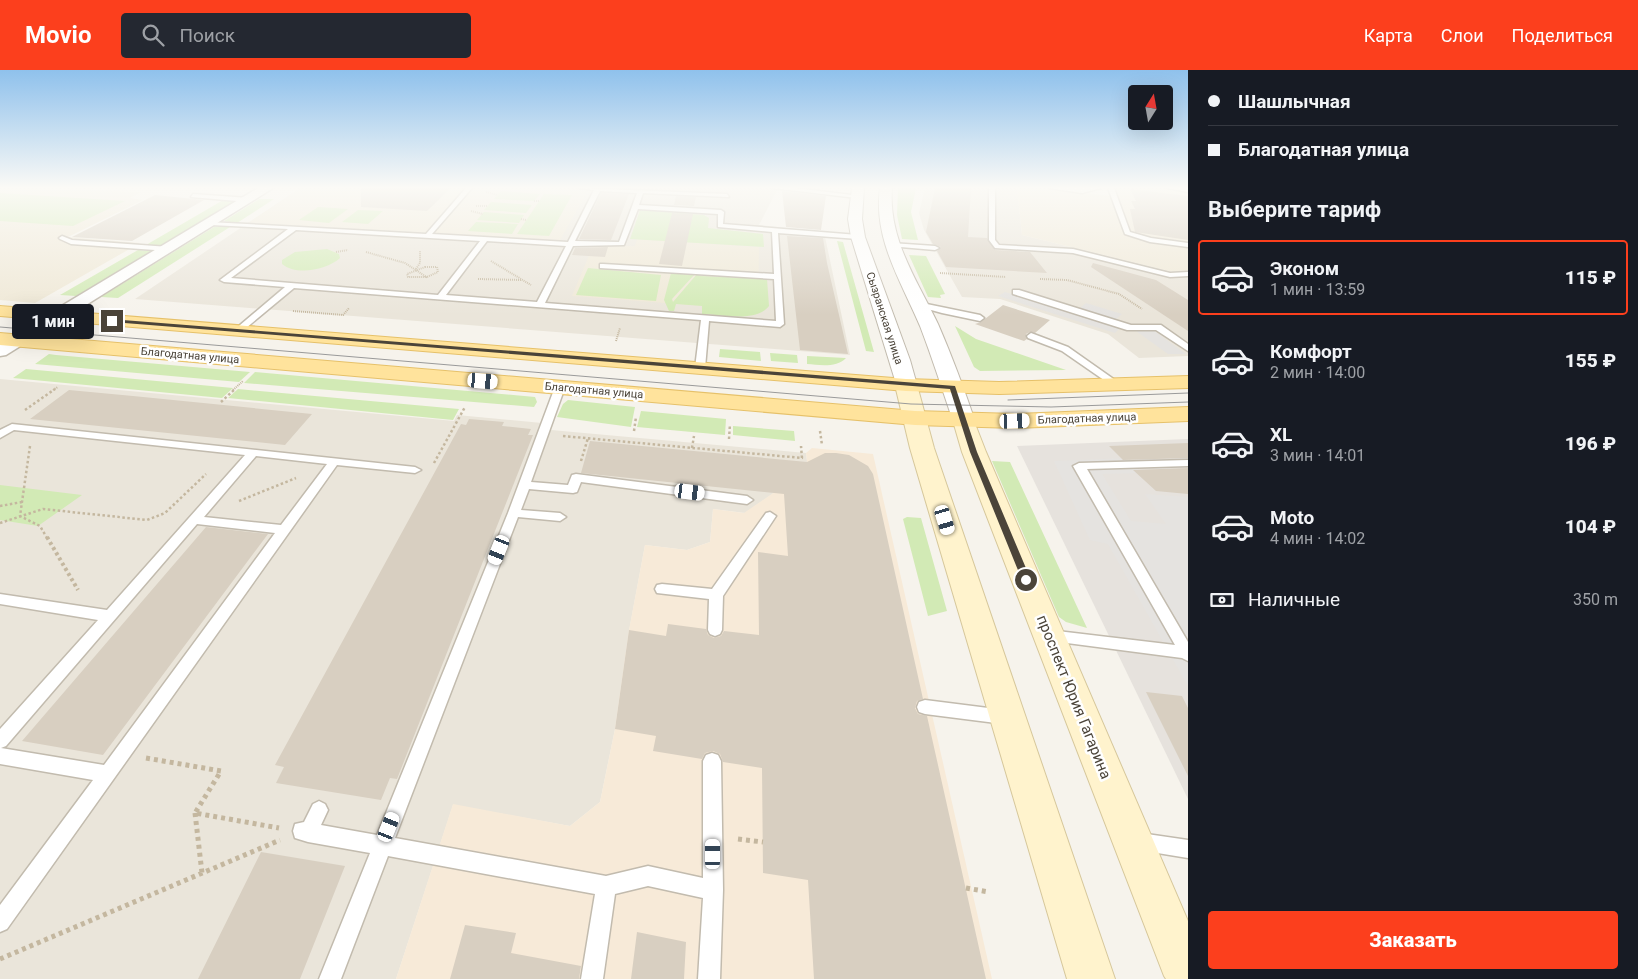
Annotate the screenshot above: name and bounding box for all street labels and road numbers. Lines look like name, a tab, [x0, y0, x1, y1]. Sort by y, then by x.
street label: Сызранская улица	[863, 270, 906, 366]
street label: Благодатная улица	[140, 345, 240, 366]
street label: Благодатная улица	[544, 380, 644, 401]
street label: Благодатная улица	[1037, 410, 1137, 427]
street label: проспект Юрия Гагарина	[1033, 613, 1115, 781]

